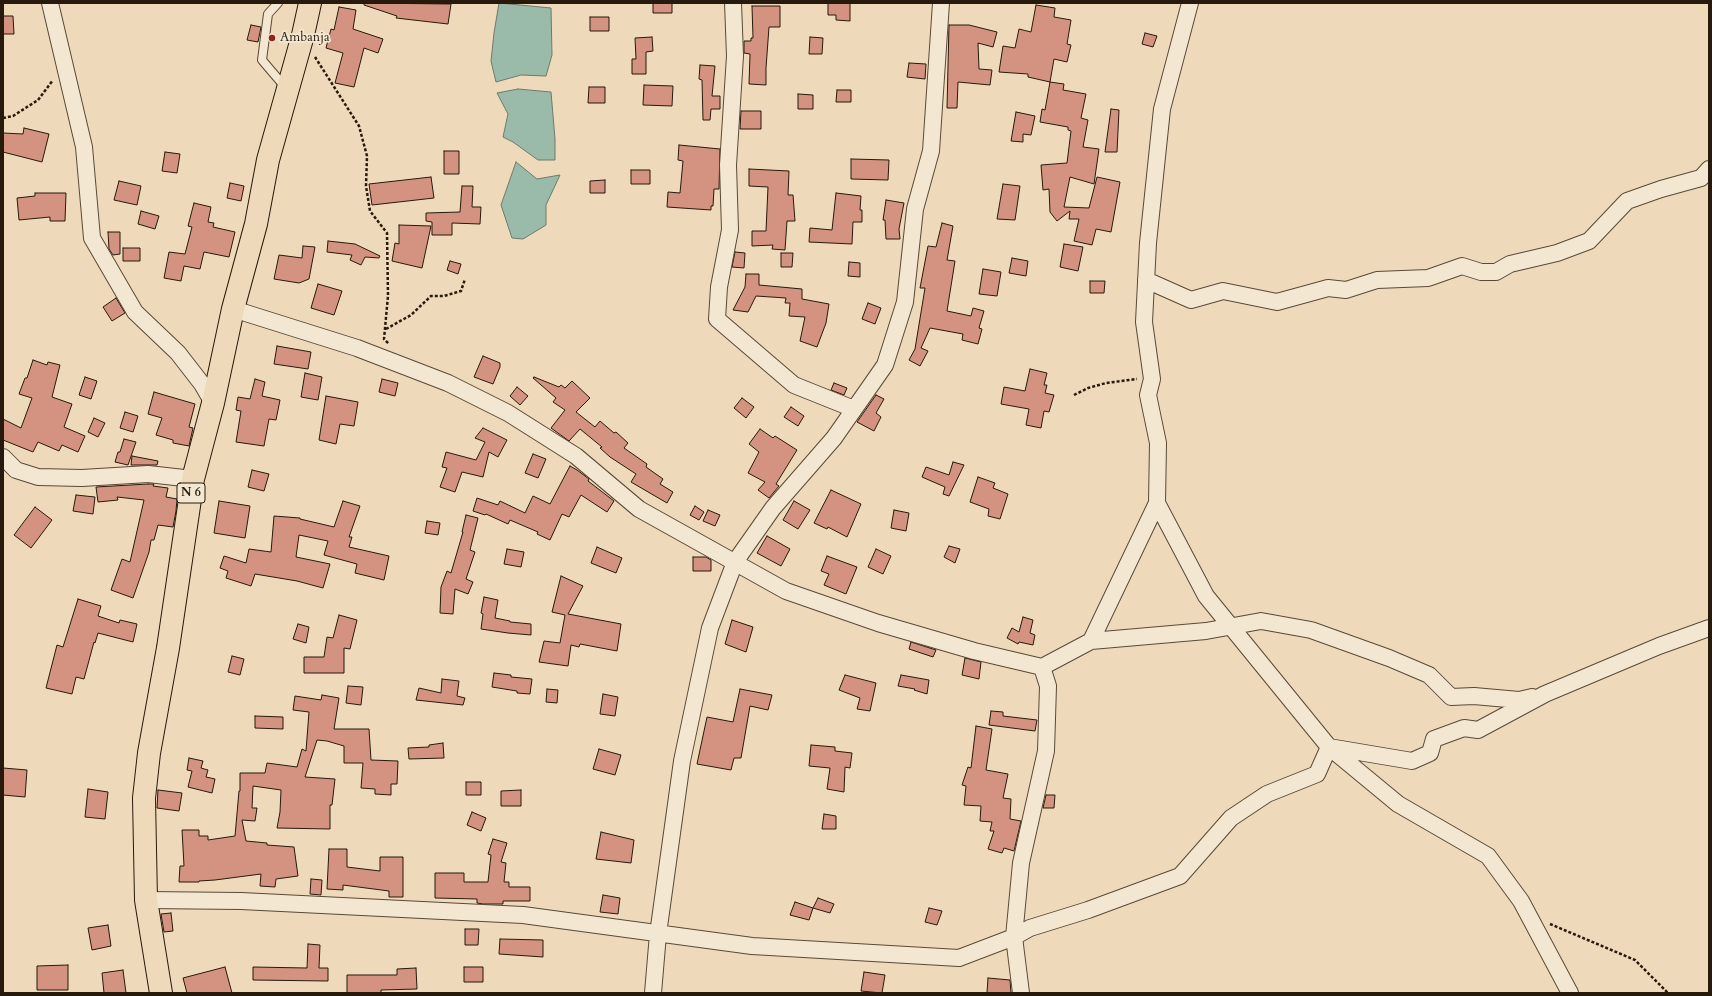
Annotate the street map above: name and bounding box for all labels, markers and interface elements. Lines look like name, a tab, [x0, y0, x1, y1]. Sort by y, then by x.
place label: Ambanja	[280, 30, 330, 46]
marker: Ambanja	[267, 33, 277, 43]
road number: N 6	[177, 483, 205, 503]

